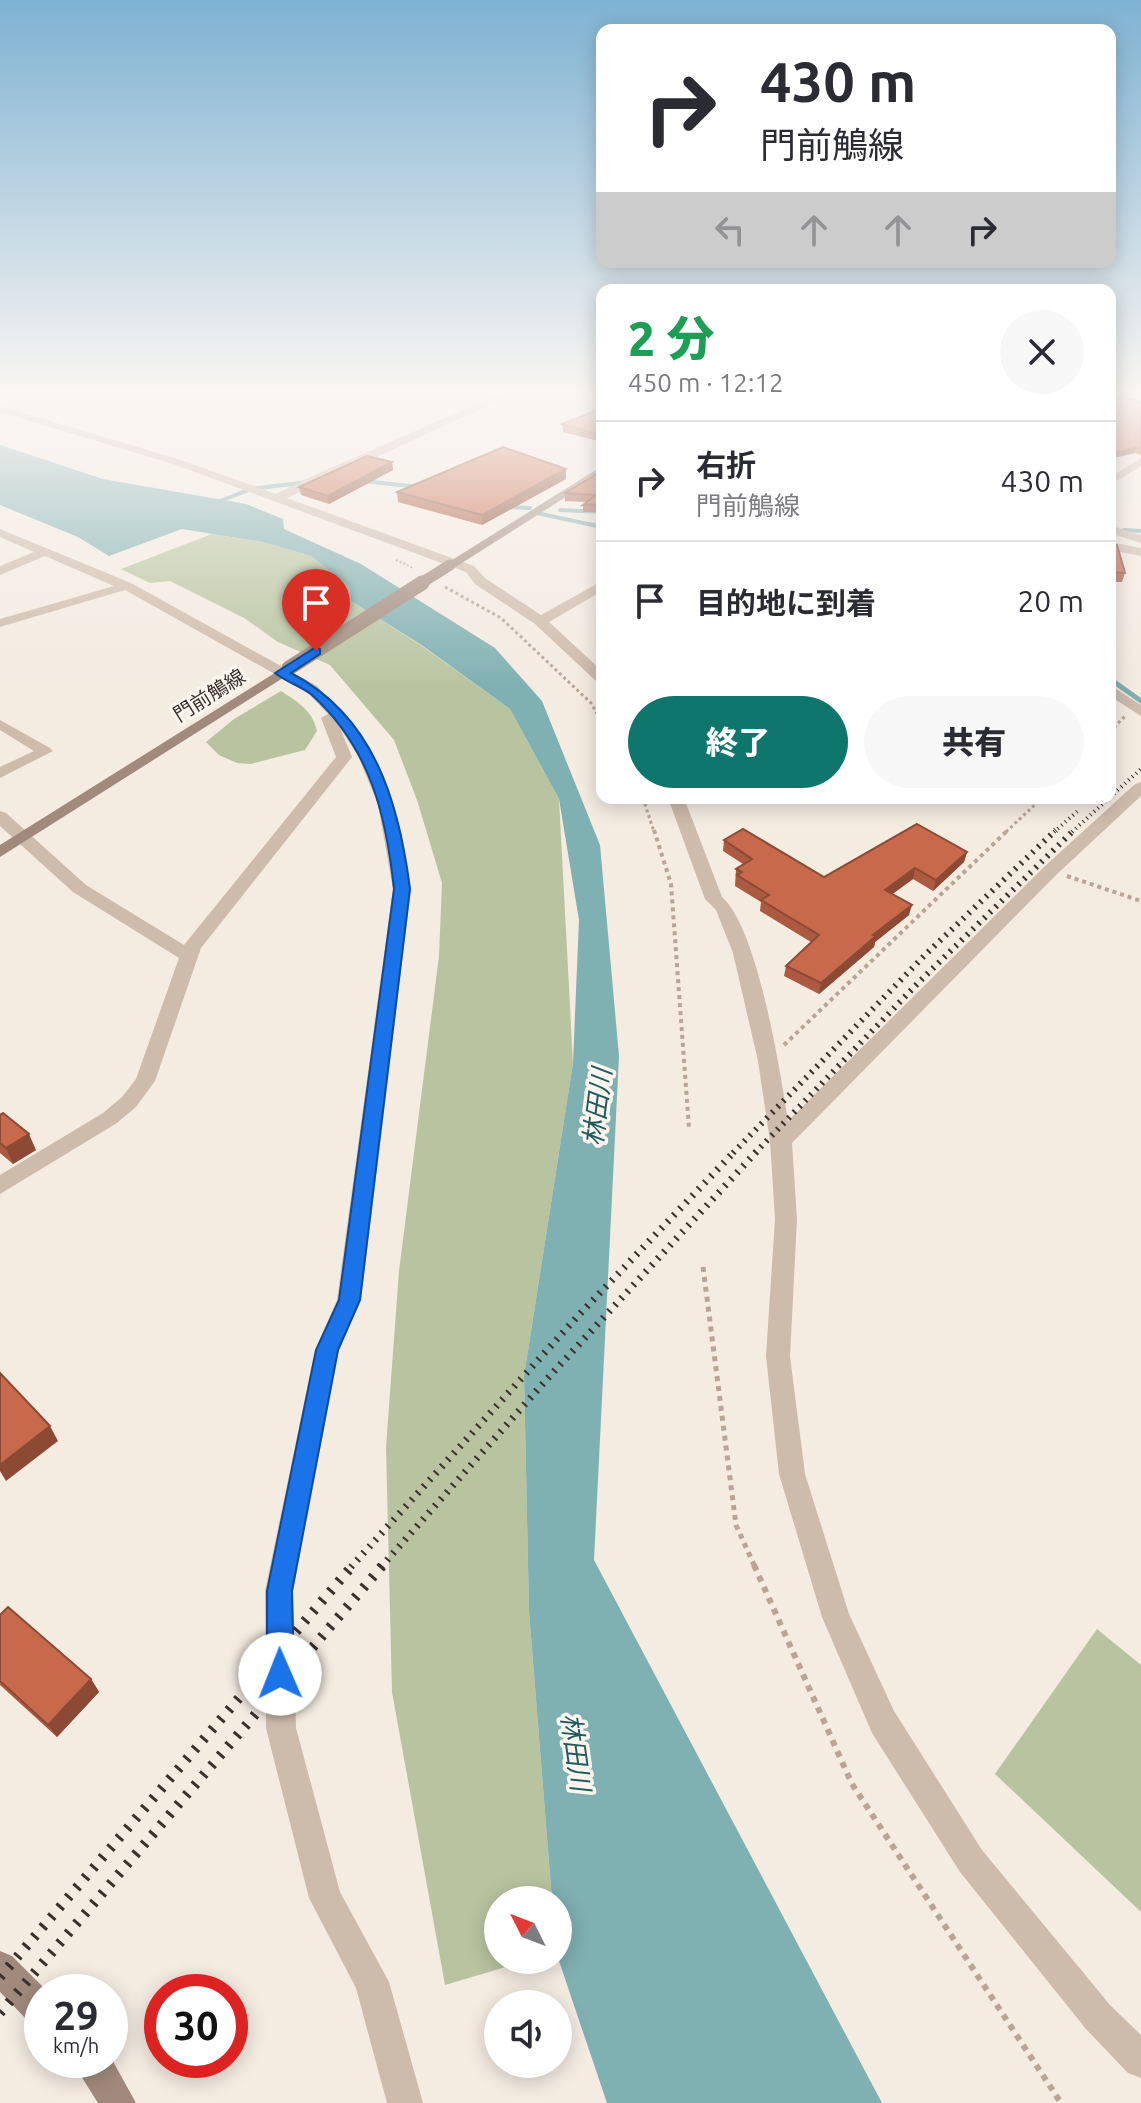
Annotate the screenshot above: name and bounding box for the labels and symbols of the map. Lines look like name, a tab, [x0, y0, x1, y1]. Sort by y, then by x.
pin	[282, 569, 350, 651]
street label: 門前鵤線	[169, 664, 249, 726]
water label: 林田川	[578, 1064, 617, 1147]
position arrow	[238, 1632, 322, 1716]
water label: 林田川	[556, 1711, 596, 1796]
north arrow	[484, 1886, 572, 1974]
speed limit sign: 30	[144, 1974, 248, 2078]

